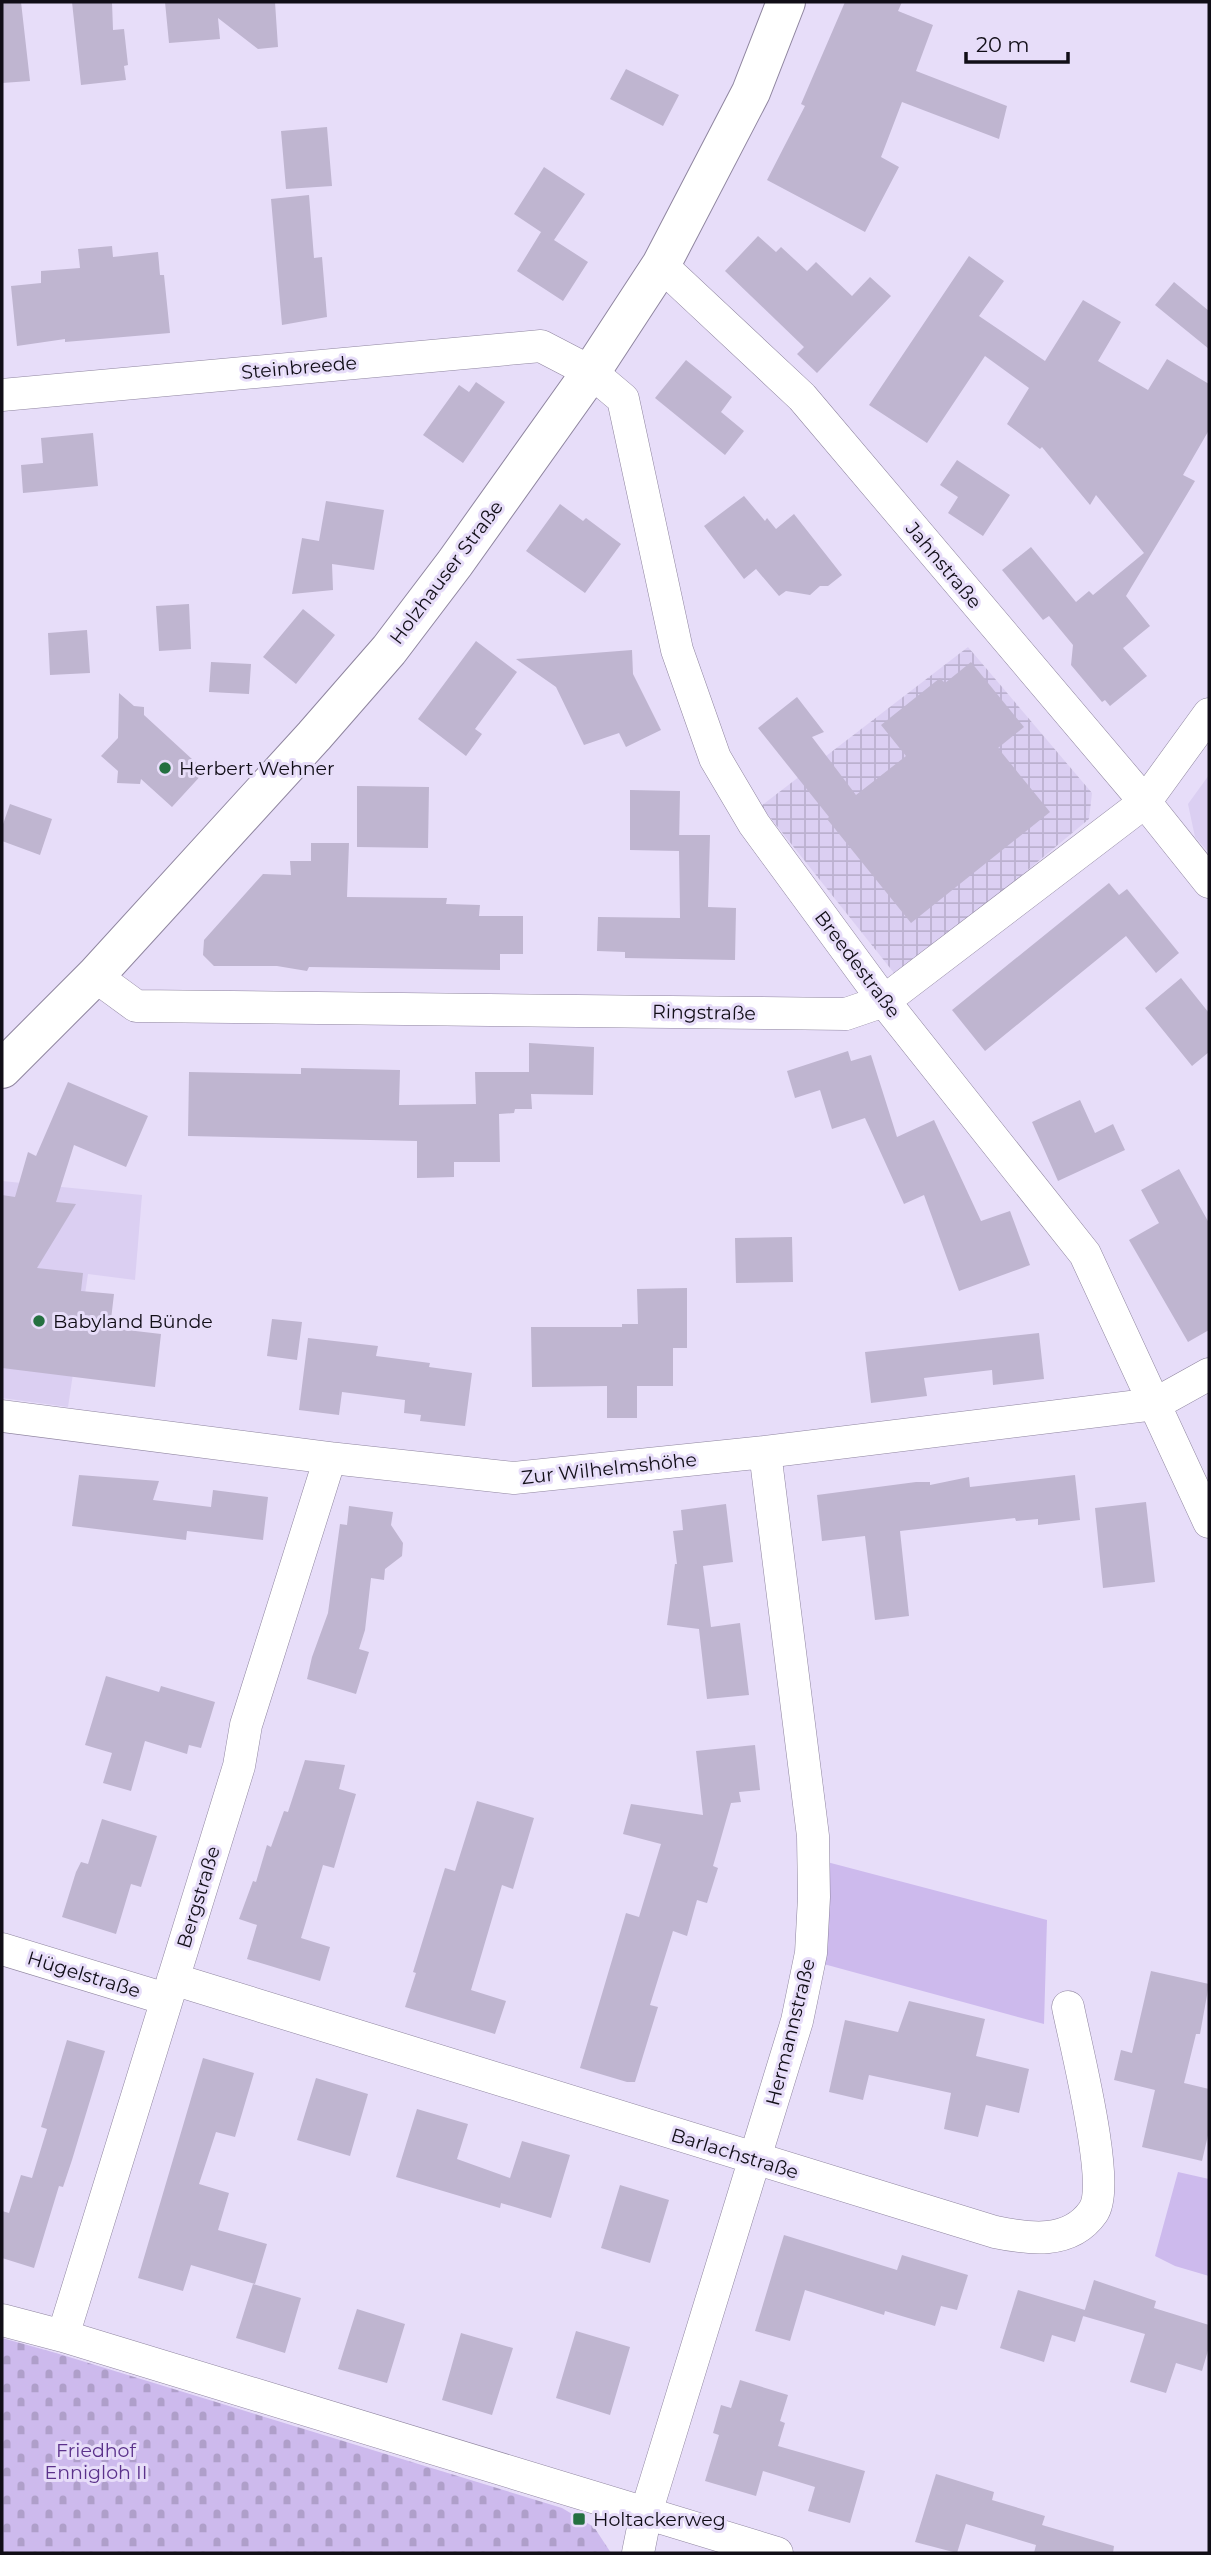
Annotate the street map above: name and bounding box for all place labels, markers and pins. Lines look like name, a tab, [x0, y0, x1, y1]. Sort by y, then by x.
place label: Herbert Wehner	[179, 757, 335, 780]
marker: Herbert Wehner	[157, 760, 173, 776]
place label: Babyland Bünde	[53, 1310, 213, 1333]
marker: Babyland Bünde	[31, 1313, 47, 1329]
place label: Holtackerweg	[593, 2508, 726, 2531]
marker: Holtackerweg	[571, 2511, 587, 2527]

